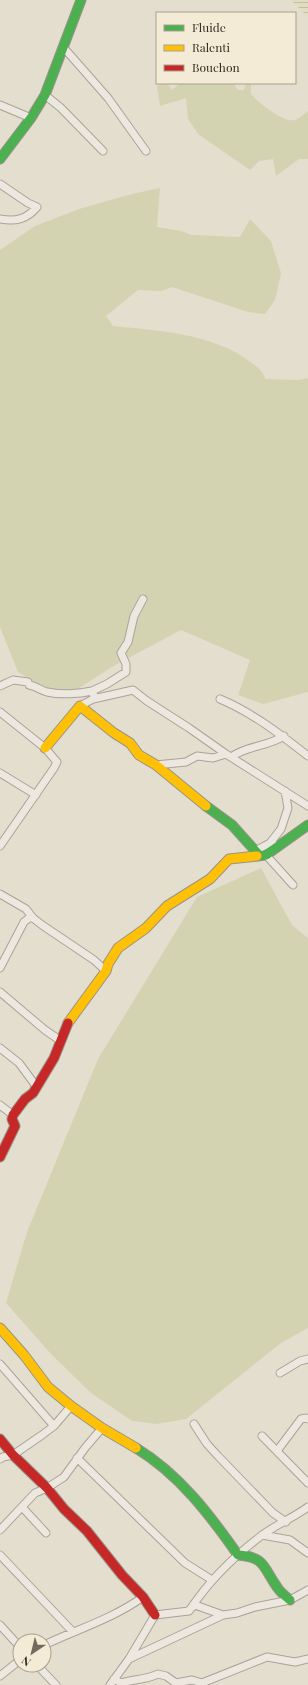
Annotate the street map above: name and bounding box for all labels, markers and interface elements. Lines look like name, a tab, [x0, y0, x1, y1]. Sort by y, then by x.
legend	[156, 12, 296, 84]
text: Fluide	[192, 19, 226, 35]
text: Ralenti	[192, 39, 231, 55]
text: Bouchon	[192, 59, 240, 75]
north arrow	[12, 1633, 52, 1673]
text: N	[18, 1653, 34, 1670]

